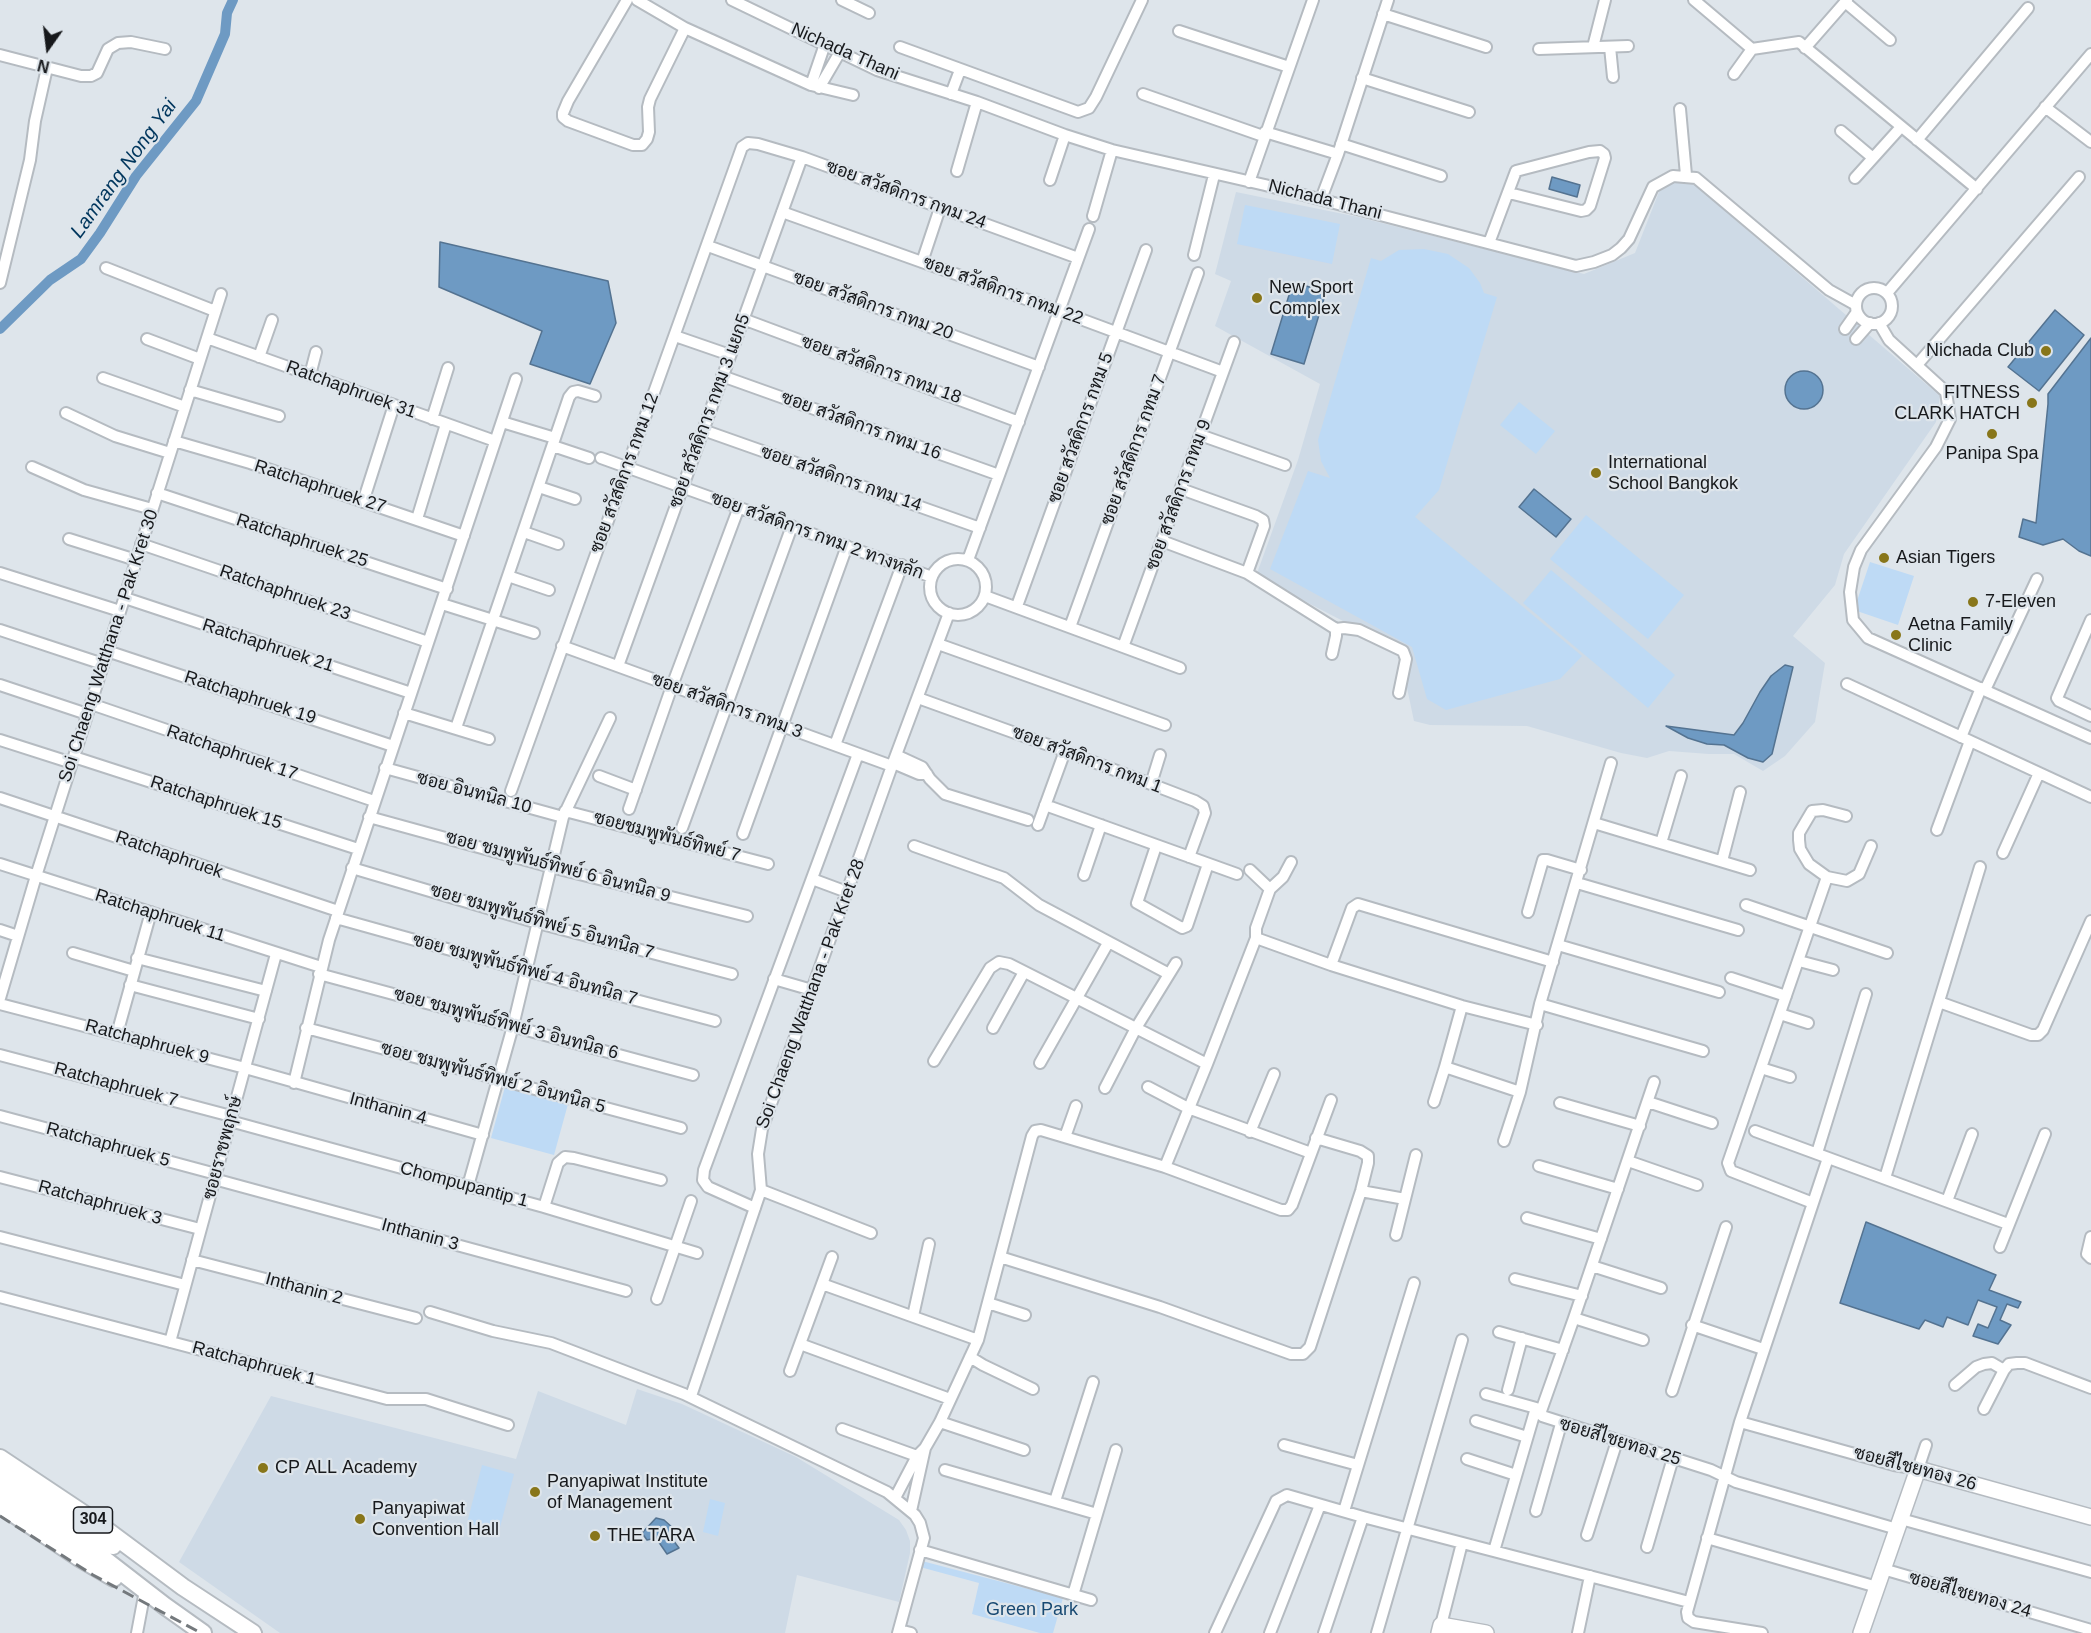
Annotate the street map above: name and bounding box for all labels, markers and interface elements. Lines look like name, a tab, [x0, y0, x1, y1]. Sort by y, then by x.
north arrow	[18, 18, 78, 78]
street label: Nichada Thani	[788, 19, 902, 85]
text: N	[36, 56, 51, 76]
water label: Lamrang Nong Yai	[66, 95, 182, 243]
street label: ซอย สวัสดิการ กทม 24	[823, 156, 989, 234]
street label: Nichada Thani	[1266, 175, 1384, 225]
street label: ซอย สวัสดิการ กทม 22	[920, 252, 1086, 330]
street label: ซอย สวัสดิการ กทม 20	[790, 267, 956, 345]
place label: New Sport Complex	[1269, 277, 1353, 320]
marker: New Sport Complex	[1250, 291, 1264, 305]
street label: ซอย สวัสดิการ กทม 3 แยก5	[665, 311, 755, 511]
street label: ซอย สวัสดิการ กทม 18	[798, 331, 964, 409]
place label: Nichada Club	[1926, 340, 2034, 362]
marker: Nichada Club	[2039, 344, 2053, 358]
street label: ซอย สวัสดิการ กทม 5	[1044, 350, 1118, 506]
street label: Ratchaphruek 31	[283, 356, 419, 424]
street label: ซอย สวัสดิการ กทม 7	[1097, 372, 1171, 528]
place label: FITNESS CLARK HATCH	[1894, 382, 2020, 424]
street label: ซอย สวัสดิการ กทม 16	[778, 387, 944, 465]
street label: ซอย สวัสดิการ กทม 12	[586, 390, 664, 556]
marker: FITNESS CLARK HATCH	[2025, 396, 2039, 410]
street label: ซอย สวัสดิการ กทม 9	[1142, 417, 1216, 573]
marker: Panipa Spa	[1985, 427, 1999, 441]
street label: ซอย สวัสดิการ กทม 14	[758, 441, 924, 517]
place label: Panipa Spa	[1945, 443, 2039, 465]
place label: International School Bangkok	[1608, 452, 1738, 494]
street label: Ratchaphruek 27	[251, 456, 389, 518]
marker: International School Bangkok	[1589, 466, 1603, 480]
street label: ซอย สวัสดิการ กทม 2 ทางหลัก	[708, 487, 926, 585]
street label: Soi Chaeng Watthana - Pak Kret 30	[55, 507, 163, 785]
street label: Ratchaphruek 25	[233, 510, 371, 572]
place label: Asian Tigers	[1896, 547, 1995, 569]
marker: Asian Tigers	[1877, 551, 1891, 565]
street label: Ratchaphruek 23	[217, 560, 353, 626]
place label: 7-Eleven	[1985, 591, 2056, 613]
marker: 7-Eleven	[1966, 595, 1980, 609]
place label: Aetna Family Clinic	[1908, 614, 2013, 656]
street label: Ratchaphruek 21	[199, 615, 337, 677]
marker: Aetna Family Clinic	[1889, 628, 1903, 642]
street label: Ratchaphruek 19	[181, 667, 319, 729]
street label: ซอย สวัสดิการ กทม 3	[649, 669, 805, 743]
street label: Ratchaphruek 17	[164, 720, 300, 786]
street label: ซอย สวัสดิการ กทม 1	[1009, 721, 1165, 799]
street label: ซอย อินทนิล 10	[414, 767, 534, 819]
street label: Ratchaphruek 15	[147, 772, 285, 834]
street label: ซอยชมพูพันธ์ทิพย์ 7	[591, 807, 743, 867]
street label: Ratchaphruek	[113, 827, 225, 883]
street label: ซอย ชมพูพันธ์ทิพย์ 6 อินทนิล 9	[443, 827, 673, 907]
street label: Soi Chaeng Watthana - Pak Kret 28	[752, 856, 870, 1132]
street label: ซอย ชมพูพันธ์ทิพย์ 5 อินทนิล 7	[428, 880, 656, 964]
street label: Ratchaphruek 11	[92, 885, 228, 947]
street label: ซอย ชมพูพันธ์ทิพย์ 4 อินทนิล 7	[410, 930, 640, 1010]
street label: ซอย ชมพูพันธ์ทิพย์ 3 อินทนิล 6	[391, 984, 621, 1064]
street label: Ratchaphruek 9	[83, 1015, 211, 1069]
street label: ซอย ชมพูพันธ์ทิพย์ 2 อินทนิล 5	[378, 1038, 608, 1118]
street label: Ratchaphruek 7	[52, 1058, 180, 1112]
street label: Inthanin 4	[347, 1088, 429, 1130]
street label: ซอยราชพฤกษ์	[199, 1094, 247, 1202]
street label: Ratchaphruek 5	[44, 1118, 172, 1172]
street label: Chompupantip 1	[397, 1157, 531, 1213]
street label: Ratchaphruek 3	[36, 1176, 164, 1230]
street label: Inthanin 3	[379, 1214, 461, 1256]
street label: Inthanin 2	[263, 1268, 345, 1310]
street label: Ratchaphruek 1	[190, 1337, 318, 1391]
street label: ซอยสีไชยทอง 25	[1556, 1413, 1684, 1471]
street label: ซอยสีไชยทอง 26	[1851, 1442, 1979, 1496]
place label: CP ALL Academy	[275, 1457, 417, 1479]
marker: CP ALL Academy	[256, 1461, 270, 1475]
place label: Panyapiwat Institute of Management	[547, 1471, 708, 1514]
marker: Panyapiwat Institute of Management	[528, 1485, 542, 1499]
place label: Panyapiwat Convention Hall	[372, 1498, 499, 1540]
road number: 304	[74, 1507, 112, 1533]
marker: Panyapiwat Convention Hall	[353, 1512, 367, 1526]
place label: THE TARA	[607, 1525, 695, 1547]
marker: THE TARA	[588, 1529, 602, 1543]
street label: ซอยสีไชยทอง 24	[1906, 1567, 2034, 1623]
park label: Green Park	[986, 1599, 1078, 1621]

